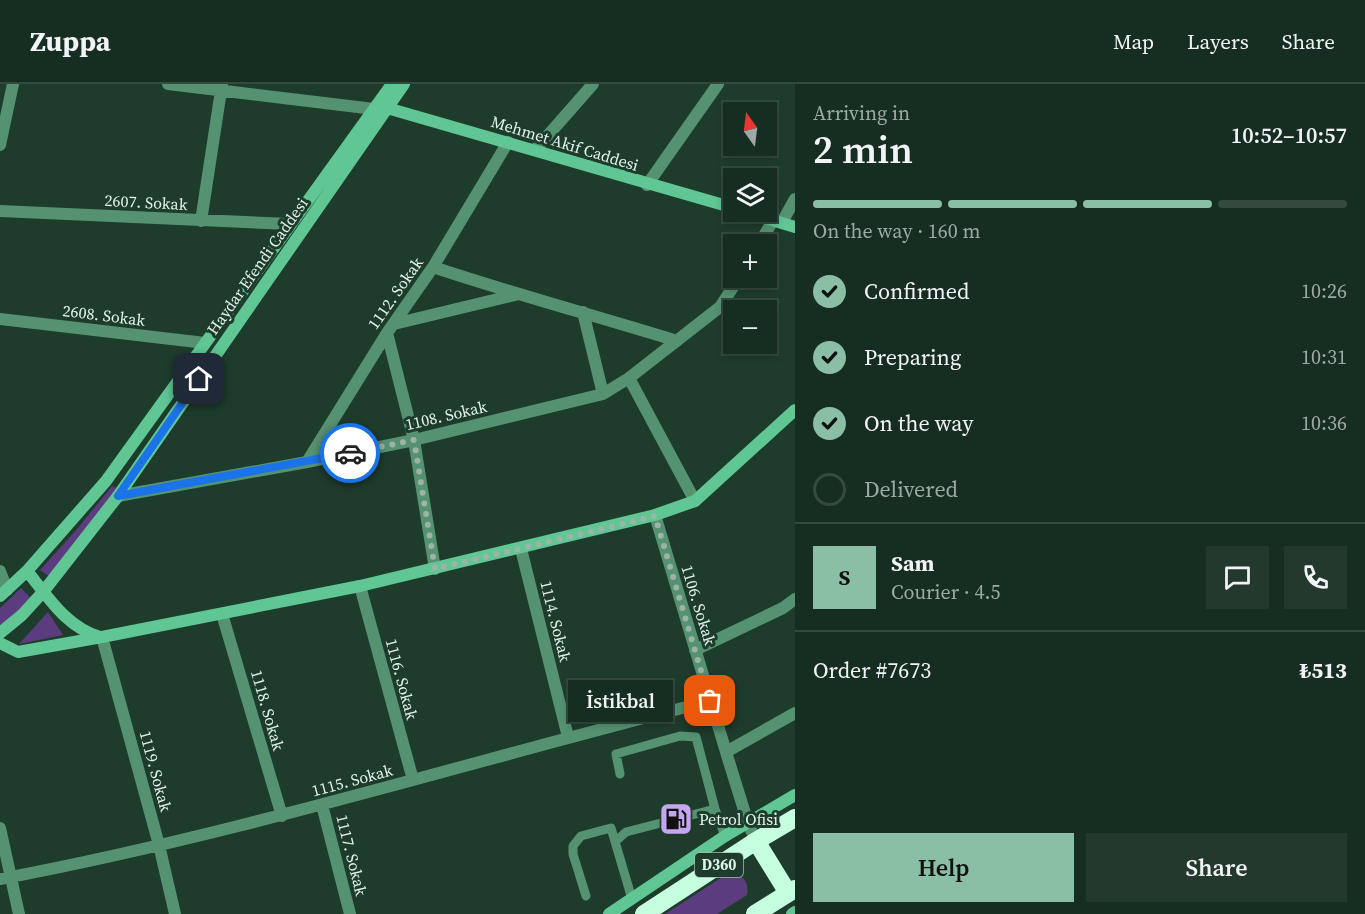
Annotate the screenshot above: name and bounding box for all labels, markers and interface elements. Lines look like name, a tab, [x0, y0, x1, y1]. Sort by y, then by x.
text: Zuppa	[30, 22, 111, 60]
text: Map	[1113, 27, 1154, 56]
text: Layers	[1187, 27, 1249, 56]
text: Share	[1282, 27, 1335, 56]
text: Arriving in	[813, 99, 910, 127]
north arrow	[723, 102, 777, 156]
map controls	[723, 102, 777, 354]
street label: Mehmet Akif Caddesi	[489, 110, 642, 176]
text: 10:52–10:57	[1231, 120, 1347, 150]
text: 2 min	[813, 123, 913, 176]
button: layers	[723, 168, 777, 222]
street label: 2607. Sokak	[104, 189, 188, 215]
street label: Haydar Efendi Caddesi	[201, 193, 313, 339]
text: On the way · 160 m	[813, 217, 980, 245]
button: +	[723, 234, 777, 288]
street label: 1112. Sokak	[362, 252, 428, 333]
icon: check	[813, 275, 846, 308]
text: Confirmed	[864, 276, 969, 306]
text: 10:26	[1301, 277, 1347, 305]
street label: 2608. Sokak	[61, 299, 147, 331]
button: −	[723, 300, 777, 354]
icon: check	[813, 341, 846, 374]
text: Preparing	[864, 342, 961, 372]
text: 10:31	[1301, 343, 1347, 371]
pin	[173, 353, 224, 404]
icon: home	[182, 362, 215, 395]
street label: 1108. Sokak	[403, 395, 489, 435]
icon: check	[813, 407, 846, 440]
text: On the way	[864, 408, 973, 438]
text: 10:36	[1301, 409, 1347, 437]
courier	[320, 423, 380, 483]
icon: car	[334, 437, 367, 470]
text: Delivered	[864, 474, 958, 504]
button: chat	[1206, 546, 1269, 609]
button: phone	[1284, 546, 1347, 609]
text: Sam	[891, 548, 935, 578]
street label: 1106. Sokak	[676, 562, 722, 648]
text: S	[839, 562, 850, 592]
street label: 1114. Sokak	[535, 578, 577, 664]
text: Courier · 4.5	[891, 578, 1000, 606]
street label: 1116. Sokak	[381, 636, 423, 722]
text: Order #7673	[813, 655, 931, 685]
text: ₺513	[1299, 655, 1347, 685]
street label: 1118. Sokak	[246, 667, 290, 753]
pin	[684, 675, 735, 726]
callout: İstikbal	[569, 680, 674, 722]
icon: bag	[693, 684, 726, 717]
text: İstikbal	[586, 687, 655, 715]
street label: 1119. Sokak	[135, 728, 177, 814]
street label: 1115. Sokak	[309, 759, 395, 801]
fuel station icon: Petrol Ofisi	[658, 801, 694, 837]
place label: Petrol Ofisi	[699, 808, 778, 830]
street label: 1117. Sokak	[331, 812, 373, 898]
button: Help	[813, 833, 1074, 902]
button: Share	[1086, 833, 1347, 902]
road number: D360	[695, 853, 743, 877]

